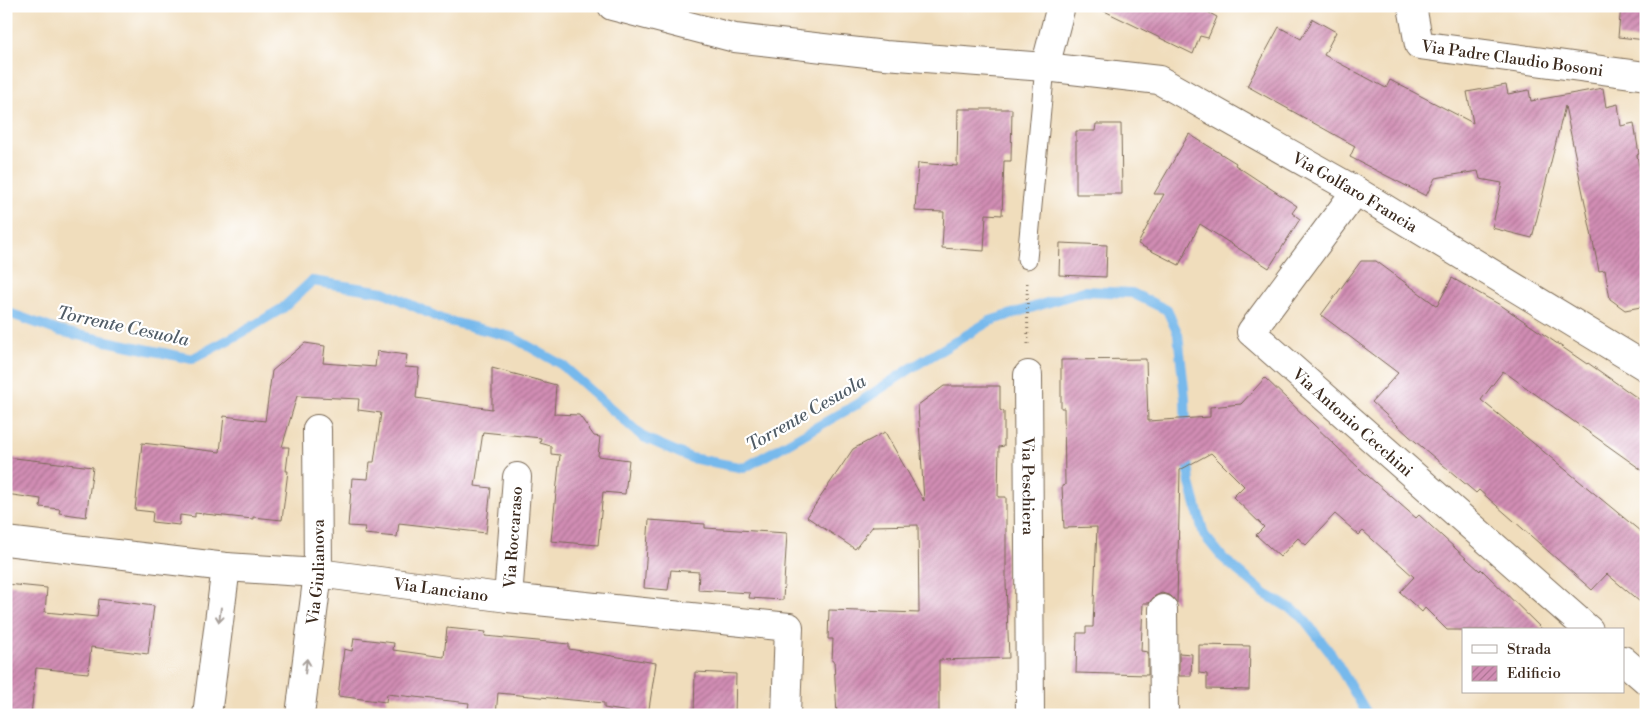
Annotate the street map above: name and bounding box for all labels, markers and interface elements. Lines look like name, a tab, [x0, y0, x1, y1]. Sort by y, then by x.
street label: Via Padre Claudio Bosoni	[1419, 36, 1605, 81]
street label: Via Golfaro Francia	[1288, 148, 1422, 238]
water label: Torrente Cesuola	[55, 301, 192, 352]
street label: Via Antonio Cecchini	[1287, 364, 1417, 481]
water label: Torrente Cesuola	[742, 369, 871, 457]
street label: Via Peschiera	[1017, 436, 1038, 536]
street label: Via Roccaraso	[500, 485, 527, 590]
street label: Via Giulianova	[302, 518, 329, 627]
street label: Via Lanciano	[391, 574, 490, 606]
one-way arrow	[215, 607, 225, 623]
legend	[1462, 628, 1624, 694]
text: Strada	[1507, 640, 1551, 659]
one-way arrow	[301, 659, 311, 675]
text: Edificio	[1507, 664, 1561, 683]

